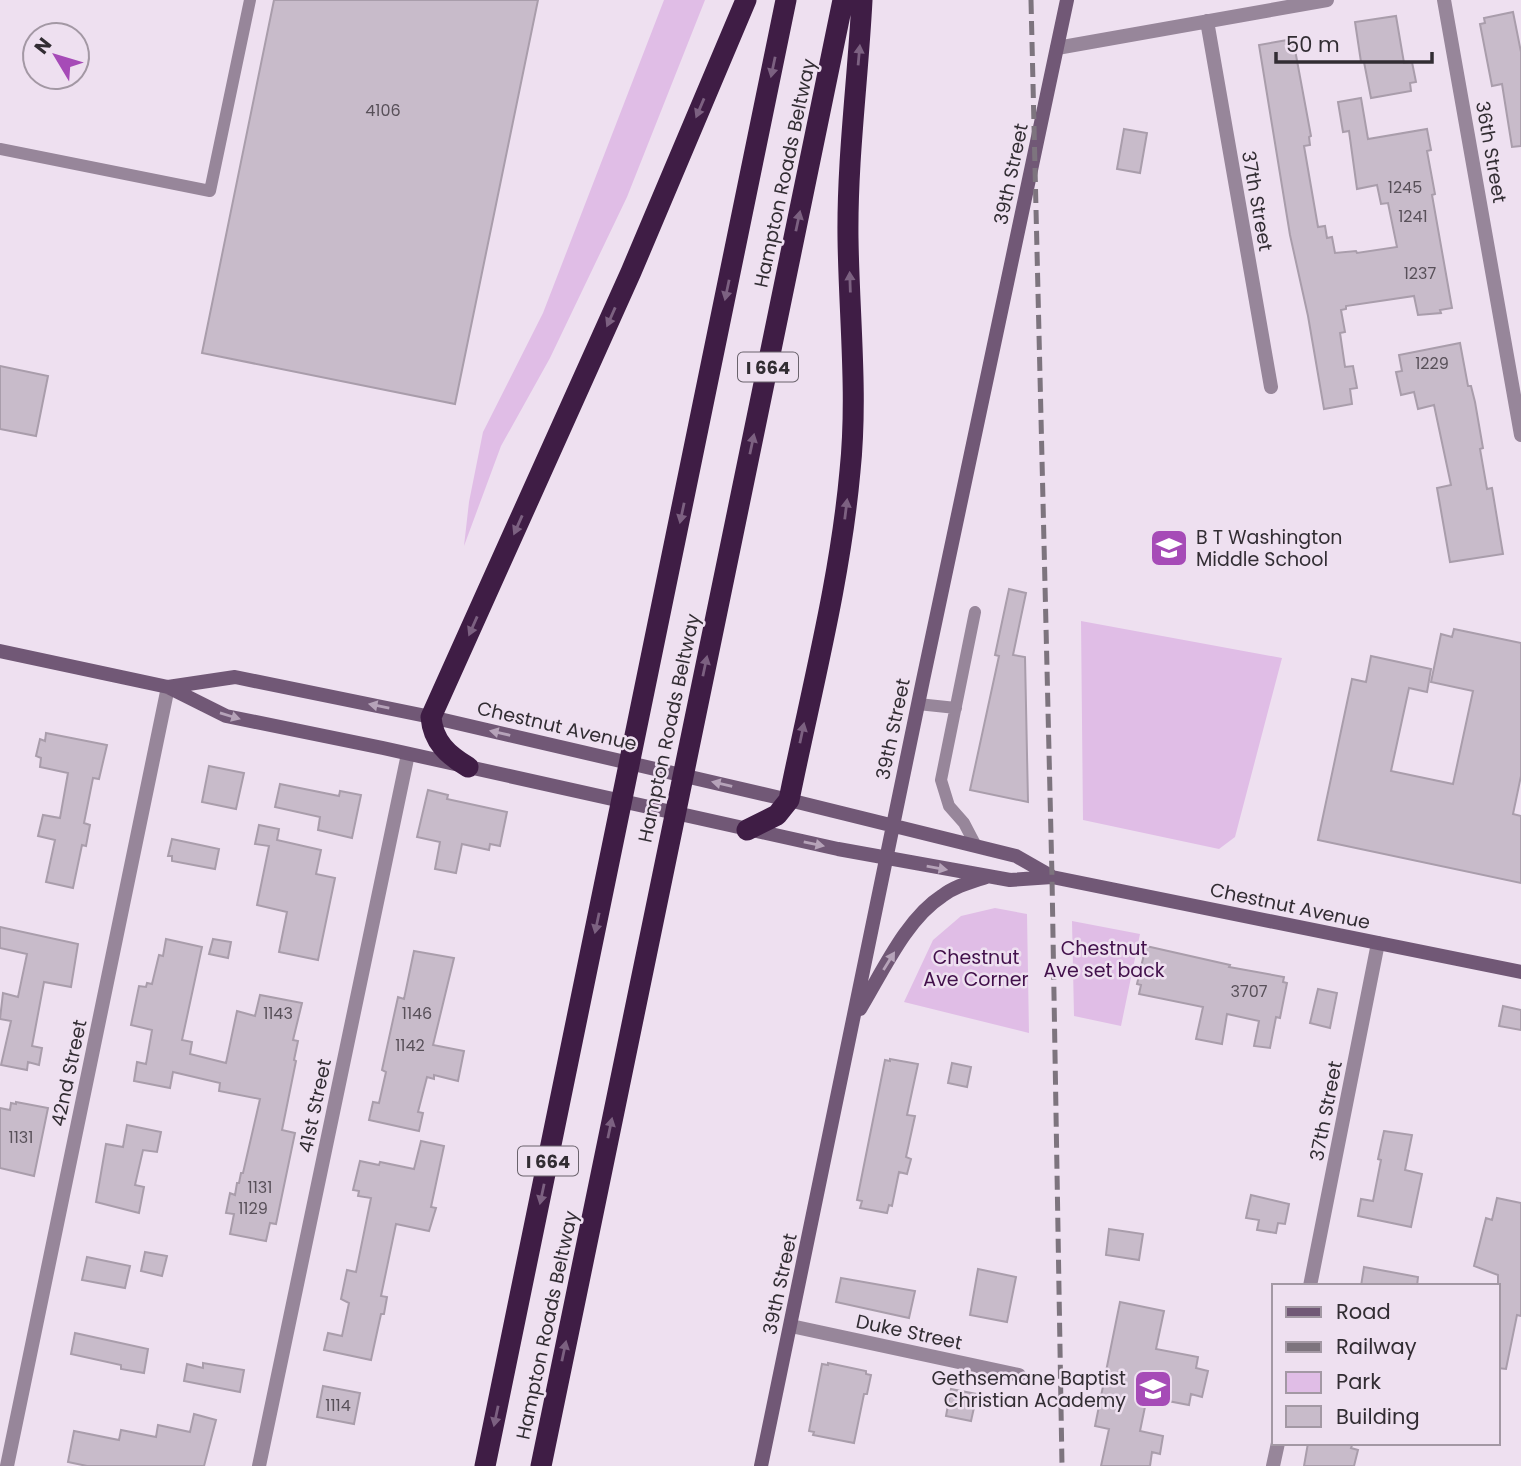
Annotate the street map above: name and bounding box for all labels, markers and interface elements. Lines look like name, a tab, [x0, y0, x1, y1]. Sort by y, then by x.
north arrow	[21, 21, 91, 91]
scale bar	[1276, 21, 1432, 65]
text: 50 m	[1286, 30, 1340, 59]
text: N	[28, 32, 58, 60]
one-way arrow	[854, 44, 865, 66]
street label: Hampton Roads Beltway	[748, 56, 823, 290]
one-way arrow	[767, 56, 778, 78]
one-way arrow	[695, 98, 706, 119]
house number: 4106	[365, 99, 401, 122]
street label: 36th Street	[1469, 99, 1513, 205]
street label: 39th Street	[987, 121, 1035, 227]
street label: 37th Street	[1235, 149, 1279, 253]
house number: 1245	[1388, 176, 1422, 199]
house number: 1241	[1398, 205, 1428, 228]
one-way arrow	[793, 210, 804, 232]
house number: 1237	[1404, 262, 1437, 285]
one-way arrow	[844, 271, 855, 293]
one-way arrow	[722, 279, 733, 301]
one-way arrow	[605, 307, 617, 327]
road number: I 664	[738, 352, 798, 382]
house number: 1229	[1415, 352, 1449, 375]
one-way arrow	[746, 433, 757, 455]
one-way arrow	[840, 498, 851, 520]
one-way arrow	[676, 502, 687, 524]
one-way arrow	[512, 515, 524, 535]
place label: B T Washington Middle School	[1196, 524, 1342, 573]
school or university icon: B T Washington Middle School	[1148, 527, 1190, 569]
street label: Hampton Roads Beltway	[632, 611, 707, 845]
one-way arrow	[467, 616, 478, 637]
one-way arrow	[700, 655, 711, 677]
street label: 39th Street	[869, 676, 917, 782]
street label: Chestnut Avenue	[474, 695, 640, 757]
one-way arrow	[368, 701, 390, 712]
one-way arrow	[220, 711, 241, 721]
one-way arrow	[797, 722, 808, 744]
one-way arrow	[489, 727, 511, 738]
one-way arrow	[711, 778, 733, 789]
one-way arrow	[803, 839, 825, 850]
one-way arrow	[926, 863, 948, 874]
street label: Chestnut Avenue	[1207, 876, 1373, 936]
one-way arrow	[592, 912, 603, 934]
park label: Chestnut Ave set back	[1043, 935, 1165, 984]
park label: Chestnut Ave Corner	[923, 944, 1029, 993]
one-way arrow	[883, 952, 896, 971]
house number: 3707	[1231, 980, 1268, 1003]
house number: 1143	[263, 1002, 293, 1025]
house number: 1146	[402, 1002, 432, 1025]
street label: 42nd Street	[45, 1017, 94, 1129]
house number: 1142	[395, 1034, 425, 1057]
street label: 41st Street	[292, 1056, 338, 1156]
street label: 37th Street	[1303, 1059, 1349, 1163]
one-way arrow	[605, 1117, 616, 1139]
house number: 1131	[9, 1126, 33, 1149]
road number: I 664	[518, 1146, 578, 1176]
house number: 1131	[248, 1176, 272, 1199]
one-way arrow	[536, 1183, 547, 1205]
house number: 1129	[238, 1197, 268, 1220]
street label: Hampton Roads Beltway	[510, 1208, 585, 1442]
street label: 39th Street	[756, 1231, 804, 1337]
legend	[1272, 1284, 1500, 1445]
text: Road	[1336, 1297, 1391, 1326]
street label: Duke Street	[853, 1308, 965, 1356]
text: Railway	[1336, 1332, 1417, 1361]
one-way arrow	[559, 1340, 570, 1362]
place label: Gethsemane Baptist Christian Academy	[931, 1365, 1126, 1414]
text: Park	[1336, 1367, 1381, 1396]
school or university icon: Gethsemane Baptist Christian Academy	[1132, 1368, 1174, 1410]
house number: 1114	[325, 1394, 351, 1417]
text: Building	[1336, 1402, 1420, 1431]
one-way arrow	[490, 1405, 501, 1427]

